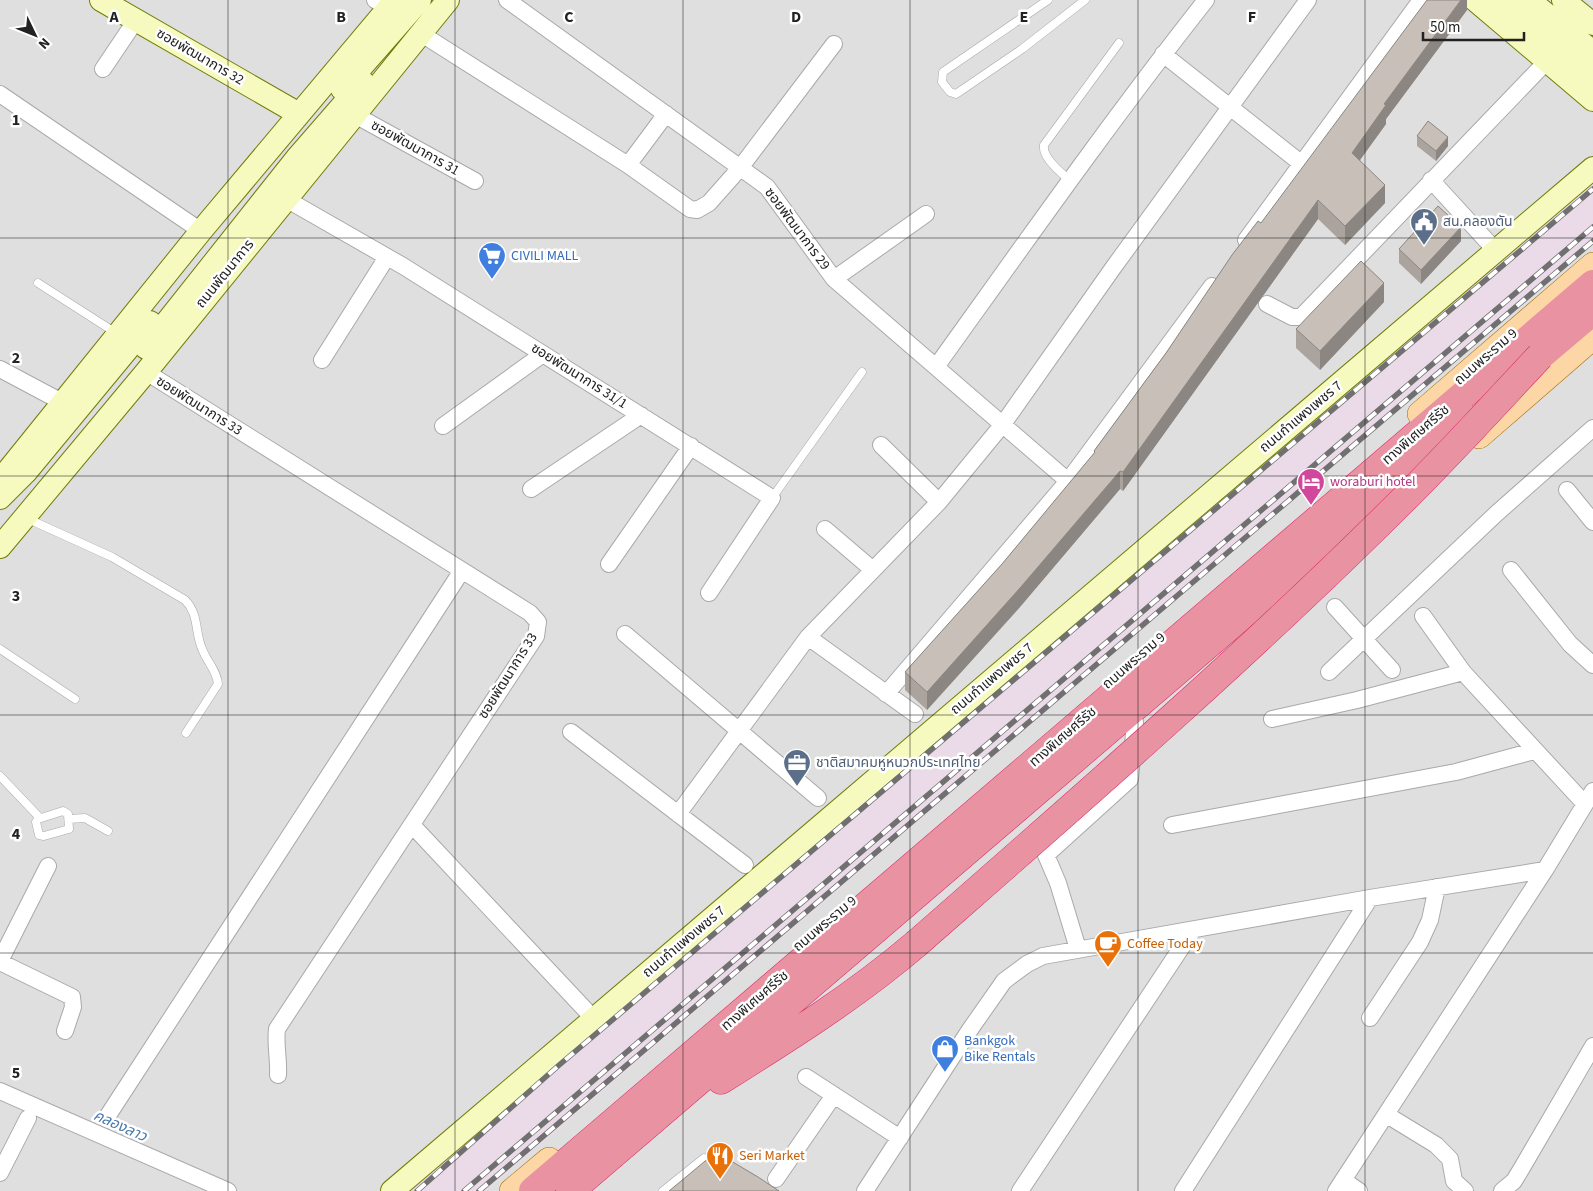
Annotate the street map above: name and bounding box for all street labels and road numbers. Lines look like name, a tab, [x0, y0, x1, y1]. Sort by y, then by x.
street label: ซอยพัฒนาการ 32	[152, 24, 248, 90]
street label: ซอยพัฒนาการ 31	[367, 115, 463, 181]
street label: ซอยพัฒนาการ 29	[759, 184, 835, 274]
street label: ถนนพัฒนาการ	[191, 235, 259, 313]
street label: ถนนพระราม 9	[1450, 324, 1522, 390]
street label: ซอยพัฒนาการ 31/1	[527, 338, 631, 414]
street label: ซอยพัฒนาการ 33	[152, 371, 246, 441]
street label: ถนนกำแพงเพชร 7	[1255, 376, 1347, 458]
street label: ทางพิเศษศรีรัช	[1378, 400, 1454, 470]
street label: ถนนพระราม 9	[1098, 628, 1170, 694]
street label: ซอยพัฒนาการ 33	[473, 629, 543, 723]
street label: ถนนกำแพงเพชร 7	[946, 638, 1038, 720]
street label: ทางพิเศษศรีรัช	[1025, 702, 1101, 772]
street label: ถนนพระราม 9	[789, 891, 861, 957]
street label: ถนนกำแพงเพชร 7	[638, 901, 730, 983]
street label: ทางพิเศษศรีรัช	[717, 966, 793, 1036]

